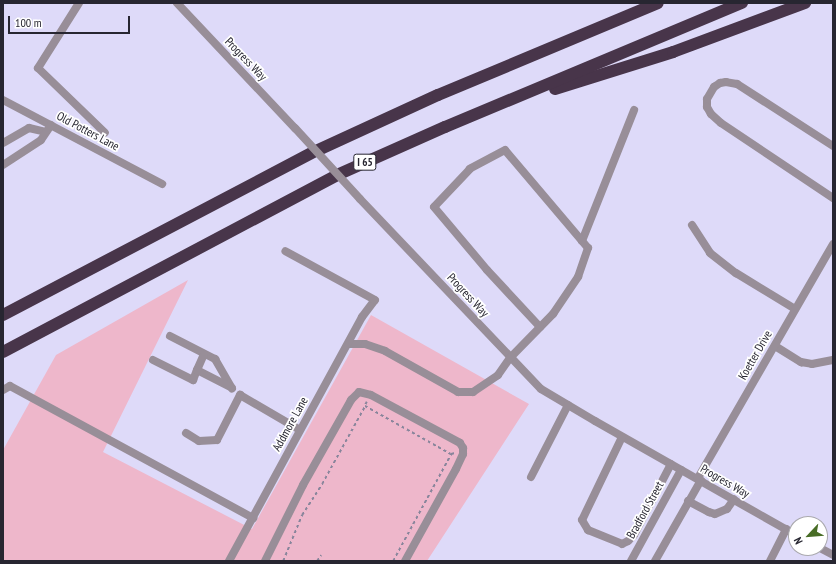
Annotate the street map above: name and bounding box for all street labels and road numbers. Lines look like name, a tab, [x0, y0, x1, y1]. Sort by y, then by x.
street label: Progress Way	[222, 34, 270, 84]
street label: Old Potters Lane	[54, 109, 122, 153]
road number: I 65	[353, 153, 377, 171]
street label: Progress Way	[444, 270, 492, 320]
street label: Koetter Drive	[735, 328, 775, 382]
street label: Addmore Lane	[269, 394, 311, 454]
street label: Progress Way	[698, 461, 752, 501]
street label: Bradford Street	[623, 479, 667, 541]

